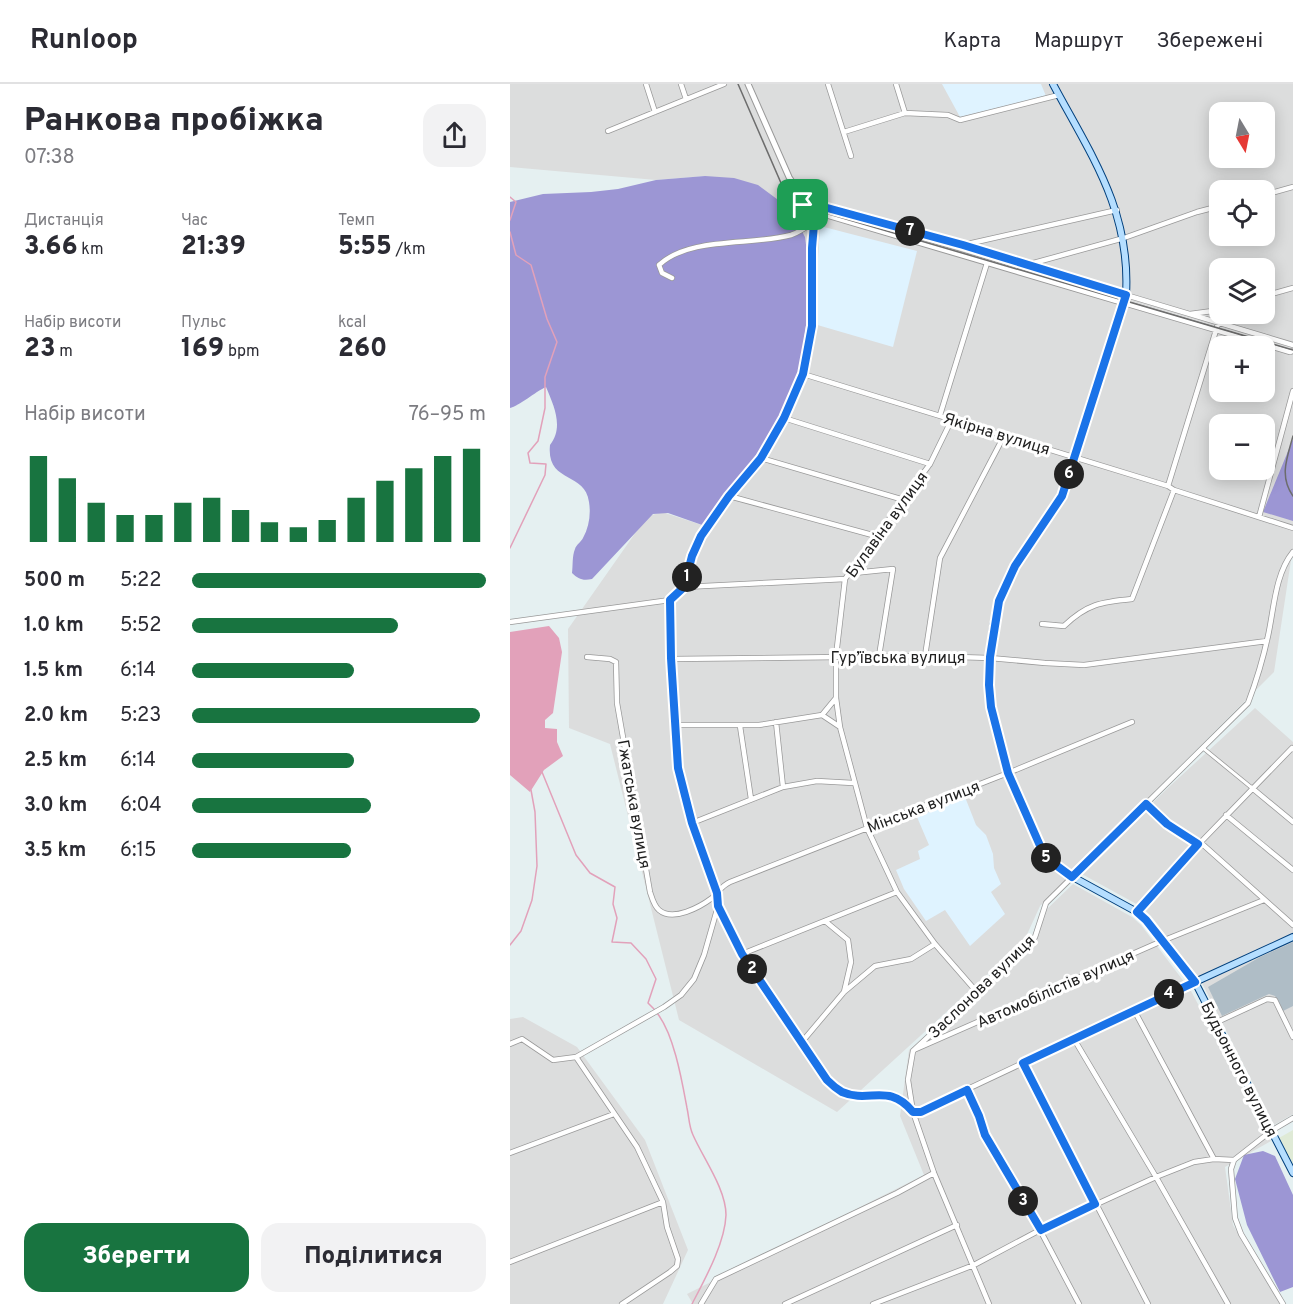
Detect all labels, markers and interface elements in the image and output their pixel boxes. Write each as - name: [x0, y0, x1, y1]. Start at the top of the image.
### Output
- text: Runloop: [30, 23, 138, 59]
- text: Карта: [944, 28, 1001, 55]
- text: Маршрут: [1034, 28, 1123, 55]
- text: Збережені: [1156, 28, 1263, 55]
- text: Ранкова пробіжка: [24, 101, 324, 143]
- north arrow: [1209, 102, 1275, 168]
- map controls: [1209, 102, 1275, 480]
- button: share: [423, 104, 486, 167]
- text: 07:38: [24, 145, 75, 171]
- pin: [777, 179, 828, 230]
- button: locate: [1209, 180, 1275, 246]
- icon: arrive: [786, 188, 819, 221]
- text: Дистанція: [24, 211, 104, 231]
- text: Час: [181, 211, 208, 231]
- text: Темп: [338, 211, 375, 231]
- pin: 7: [895, 216, 925, 246]
- text: 7: [906, 221, 914, 241]
- text: 3.66: [24, 231, 78, 264]
- text: 21:39: [181, 231, 246, 264]
- text: 5:55: [338, 231, 392, 264]
- text: km: [78, 240, 103, 260]
- text: /km: [392, 240, 425, 260]
- button: layers: [1209, 258, 1275, 324]
- text: Набір висоти: [24, 313, 121, 333]
- text: Пульс: [181, 313, 227, 333]
- text: kcal: [338, 313, 366, 333]
- text: 23: [24, 333, 55, 366]
- text: 169: [181, 333, 224, 366]
- text: 260: [338, 333, 387, 366]
- button: +: [1209, 336, 1275, 402]
- text: m: [55, 342, 73, 362]
- text: bpm: [224, 342, 259, 362]
- text: Набір висоти: [24, 402, 146, 428]
- text: 76–95 m: [408, 402, 486, 428]
- street label: Якірна вулиця: [941, 409, 1052, 461]
- button: −: [1209, 414, 1275, 480]
- pin: 6: [1054, 459, 1084, 489]
- text: 6: [1064, 464, 1074, 484]
- street label: Булавіна вулиця: [842, 468, 933, 582]
- pin: 1: [672, 562, 702, 592]
- text: 1: [684, 567, 690, 587]
- text: 500 m: [24, 568, 85, 594]
- text: 5:22: [120, 568, 161, 594]
- text: 1.0 km: [24, 613, 84, 639]
- text: 5:52: [120, 613, 161, 639]
- street label: Гур’ївська вулиця: [830, 649, 966, 669]
- text: 1.5 km: [24, 658, 83, 684]
- text: 6:14: [120, 658, 156, 684]
- text: 2.0 km: [24, 703, 88, 729]
- text: 5:23: [120, 703, 161, 729]
- street label: Гжатська вулиця: [612, 738, 654, 870]
- text: 2.5 km: [24, 748, 87, 774]
- text: 6:14: [120, 748, 156, 774]
- street label: Мінська вулиця: [864, 777, 983, 839]
- text: 3.0 km: [24, 793, 87, 819]
- text: 6:04: [120, 793, 162, 819]
- text: 3.5 km: [24, 838, 86, 864]
- text: 6:15: [120, 838, 156, 864]
- pin: 5: [1031, 843, 1061, 873]
- text: 5: [1041, 848, 1051, 868]
- street label: Заслонова вулиця: [925, 931, 1040, 1043]
- street label: Автомобілістів вулиця: [974, 946, 1138, 1034]
- pin: 2: [737, 954, 767, 984]
- text: 2: [747, 959, 757, 979]
- pin: 4: [1154, 979, 1184, 1009]
- text: 4: [1164, 984, 1174, 1004]
- street label: Будьонного вулиця: [1195, 999, 1281, 1141]
- pin: 3: [1008, 1186, 1038, 1216]
- text: 3: [1018, 1191, 1028, 1211]
- button: Зберегти: [24, 1223, 249, 1292]
- button: Поділитися: [261, 1223, 486, 1292]

